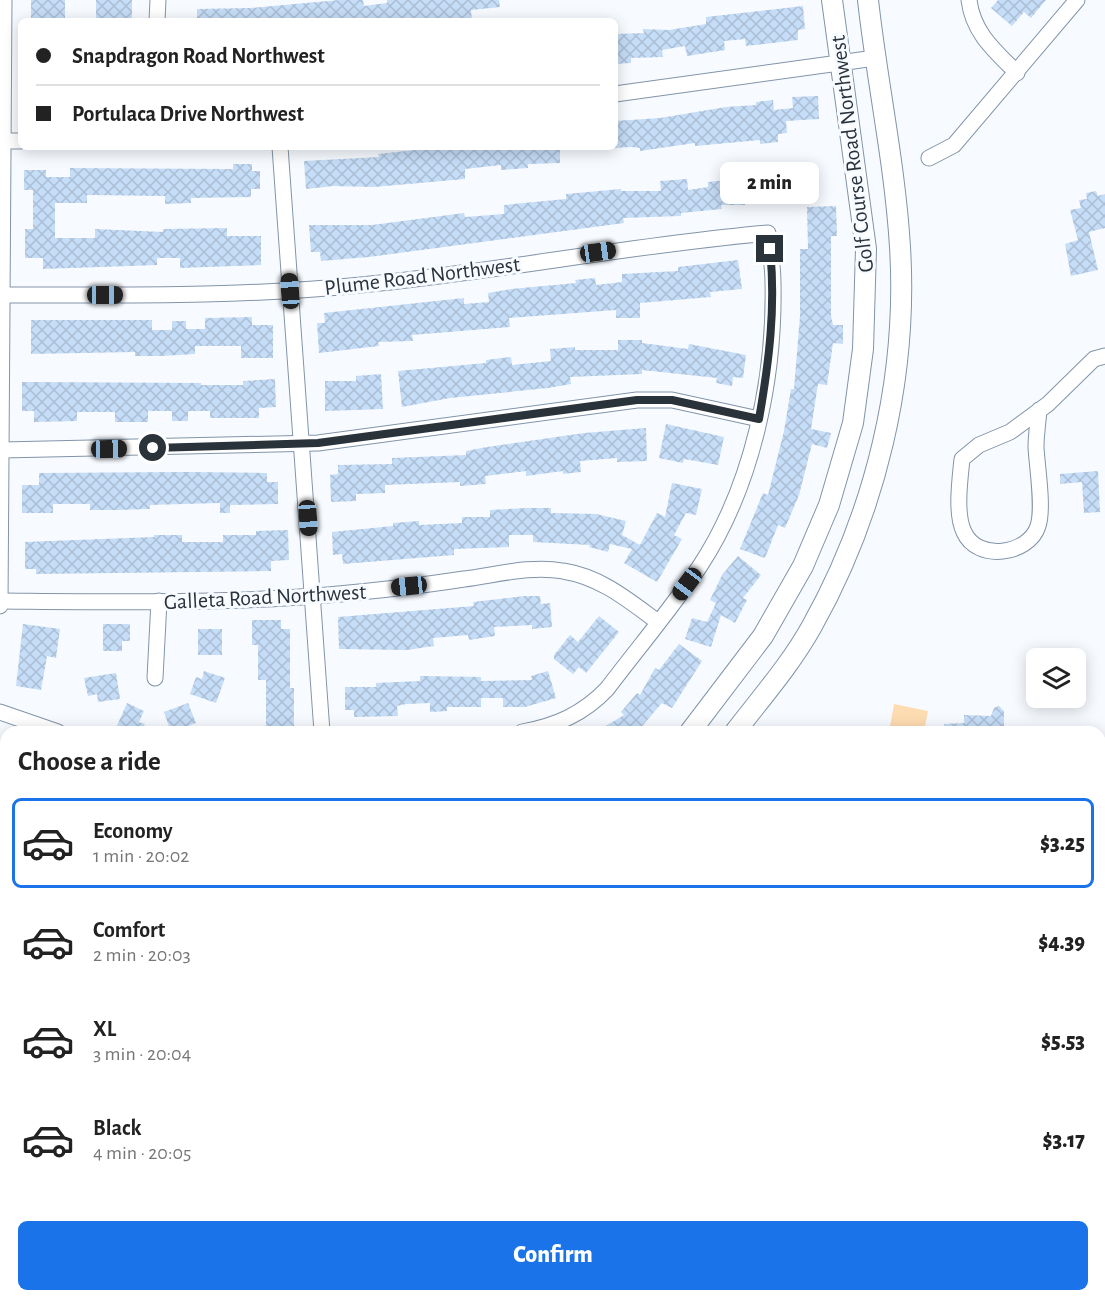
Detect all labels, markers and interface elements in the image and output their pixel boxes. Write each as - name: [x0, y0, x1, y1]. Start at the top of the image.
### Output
- street label: Golf Course Road Northwest: [827, 34, 877, 274]
- text: Snapdragon Road Northwest: [72, 45, 325, 67]
- text: Portulaca Drive Northwest: [72, 103, 304, 125]
- callout: 2 min: [720, 162, 820, 204]
- text: 2 min: [747, 173, 792, 193]
- route end: [756, 235, 783, 262]
- car: [579, 241, 617, 263]
- street label: Plume Road Northwest: [323, 253, 521, 299]
- car: [280, 272, 300, 310]
- car: [87, 286, 123, 304]
- route start: [139, 434, 166, 461]
- car: [91, 440, 127, 458]
- car: [298, 499, 318, 537]
- car: [669, 564, 705, 604]
- car: [390, 575, 428, 597]
- street label: Galleta Road Northwest: [163, 581, 367, 613]
- map controls: [1026, 648, 1086, 708]
- button: layers: [1026, 648, 1086, 708]
- text: Choose a ride: [18, 748, 161, 775]
- icon: car: [21, 816, 75, 870]
- text: Economy: [93, 820, 173, 842]
- text: $3.25: [1040, 832, 1085, 854]
- text: 1 min · 20:02: [93, 846, 189, 866]
- icon: car: [21, 915, 75, 969]
- text: Comfort: [93, 919, 165, 941]
- text: $4.39: [1038, 931, 1085, 953]
- text: 2 min · 20:03: [93, 945, 191, 965]
- icon: car: [21, 1014, 75, 1068]
- text: XL: [93, 1018, 116, 1040]
- text: $5.53: [1041, 1030, 1085, 1052]
- text: 3 min · 20:04: [93, 1044, 191, 1064]
- icon: car: [21, 1113, 75, 1167]
- text: Black: [93, 1117, 141, 1139]
- text: $3.17: [1042, 1129, 1085, 1151]
- text: 4 min · 20:05: [93, 1143, 191, 1163]
- button: Confirm: [18, 1221, 1088, 1290]

